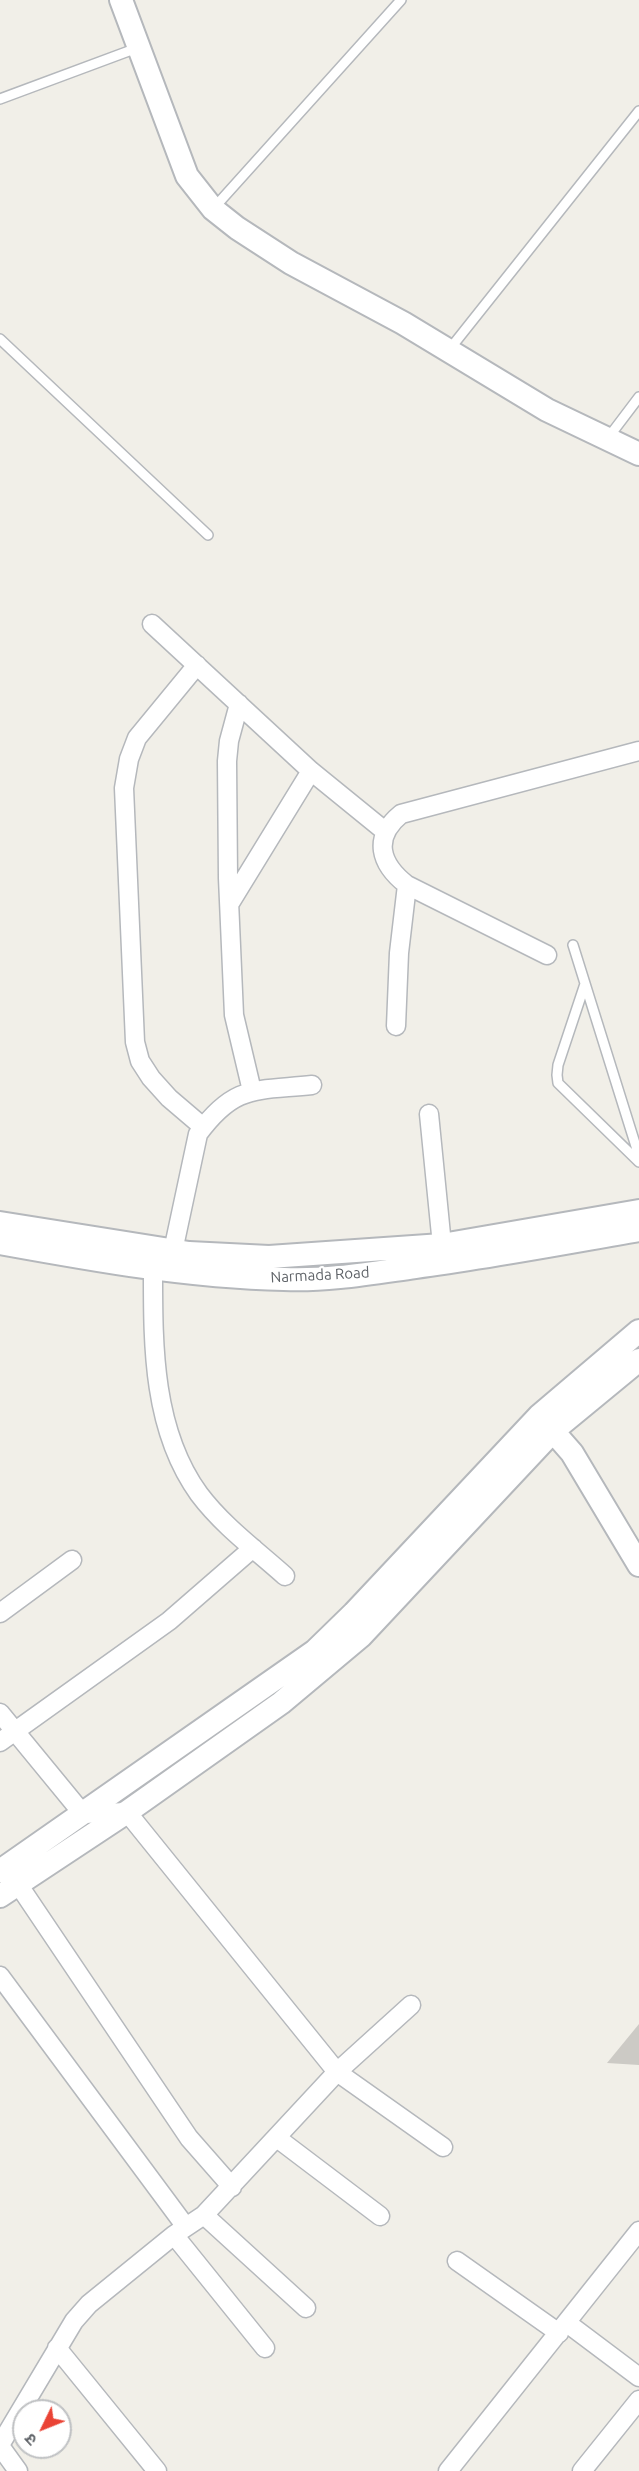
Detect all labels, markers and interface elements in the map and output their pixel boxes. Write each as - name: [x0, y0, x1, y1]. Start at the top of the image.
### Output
- street label: Narmada Road: [270, 1263, 370, 1287]
- north arrow: [12, 2399, 72, 2459]
- text: उ: [21, 2430, 40, 2449]

